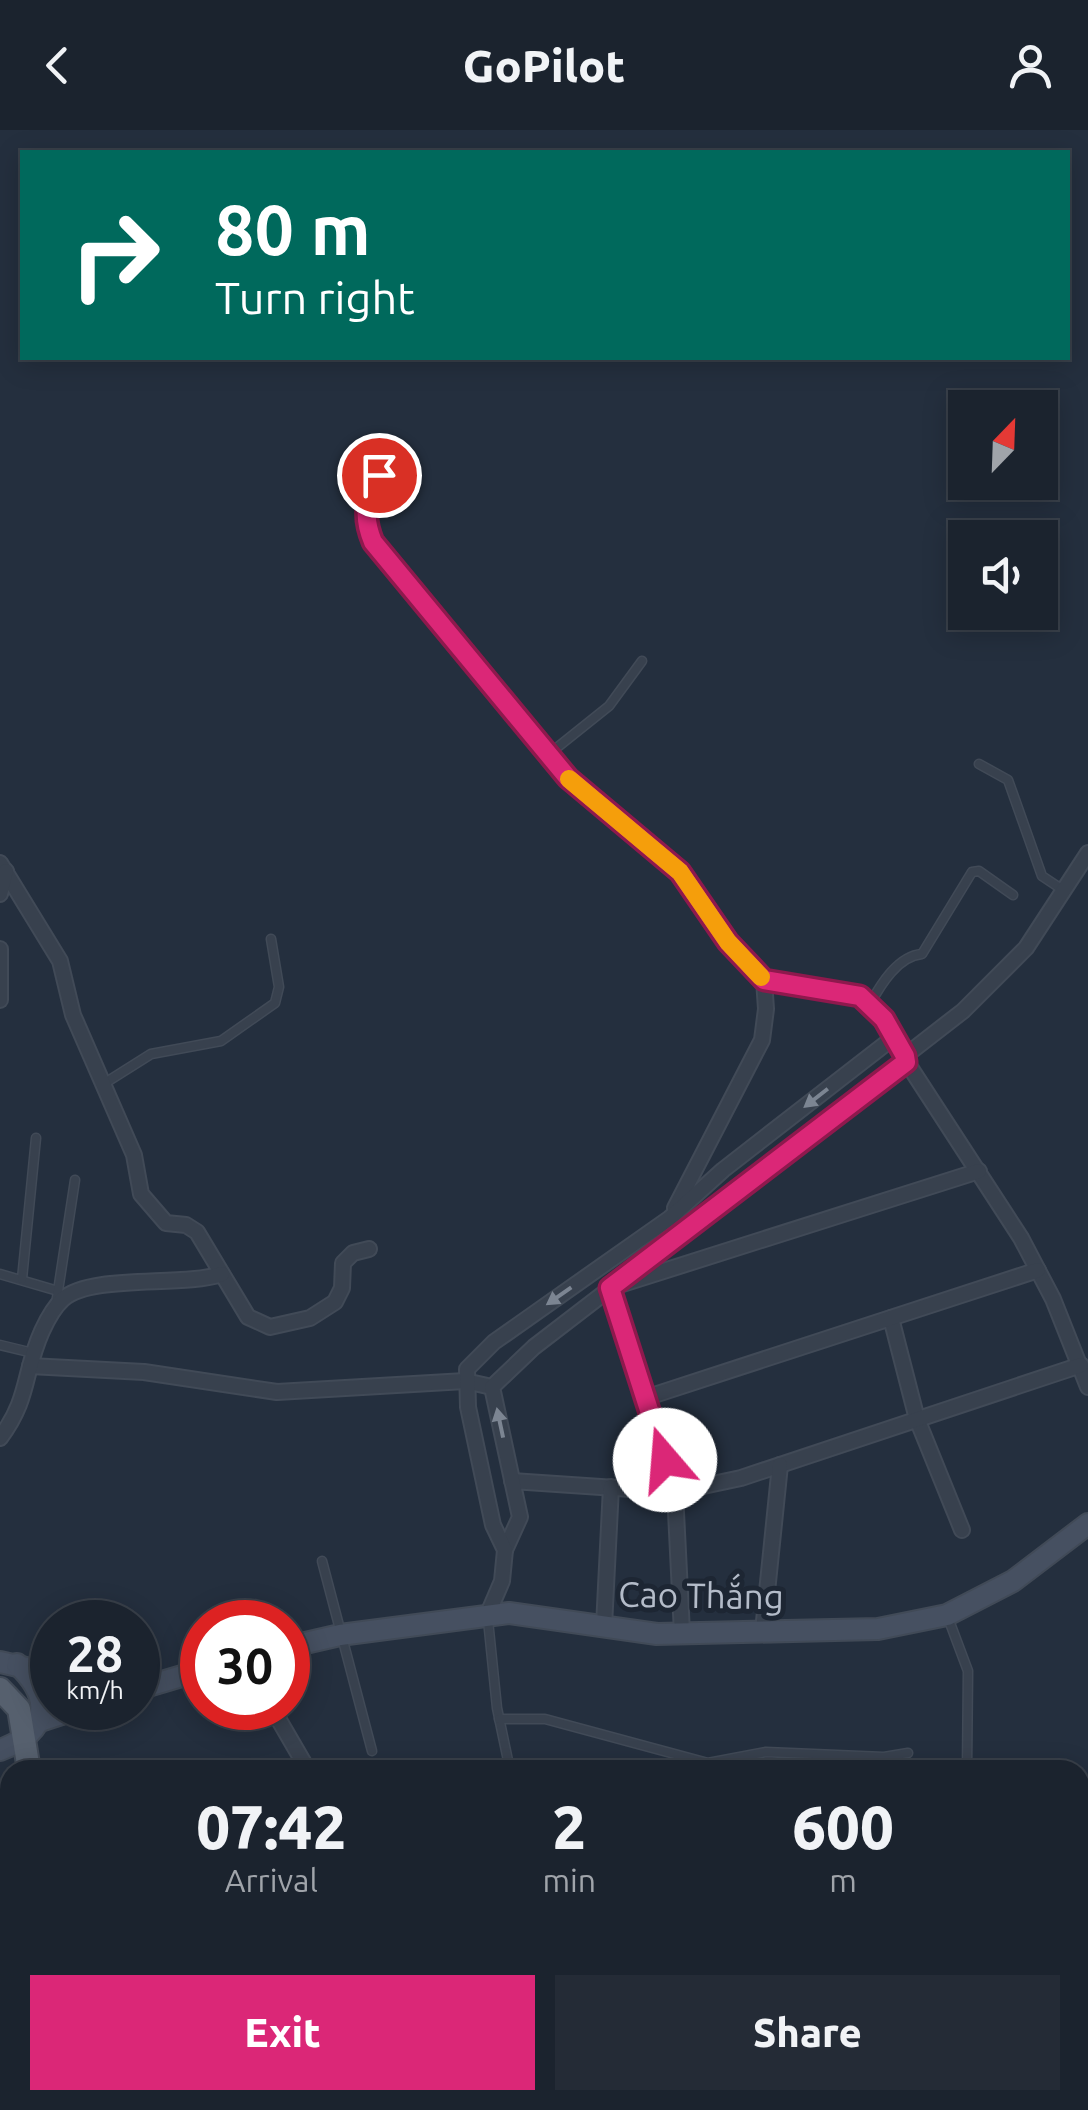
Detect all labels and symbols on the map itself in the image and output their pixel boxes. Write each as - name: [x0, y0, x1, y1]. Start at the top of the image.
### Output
- north arrow: [948, 390, 1058, 500]
- pin: [337, 433, 422, 518]
- one-way arrow: [803, 1087, 829, 1107]
- one-way arrow: [546, 1286, 573, 1305]
- one-way arrow: [492, 1407, 508, 1438]
- position arrow: [613, 1408, 717, 1512]
- street label: Cao Thắng: [618, 1571, 784, 1616]
- speed limit sign: 30: [180, 1600, 310, 1730]

